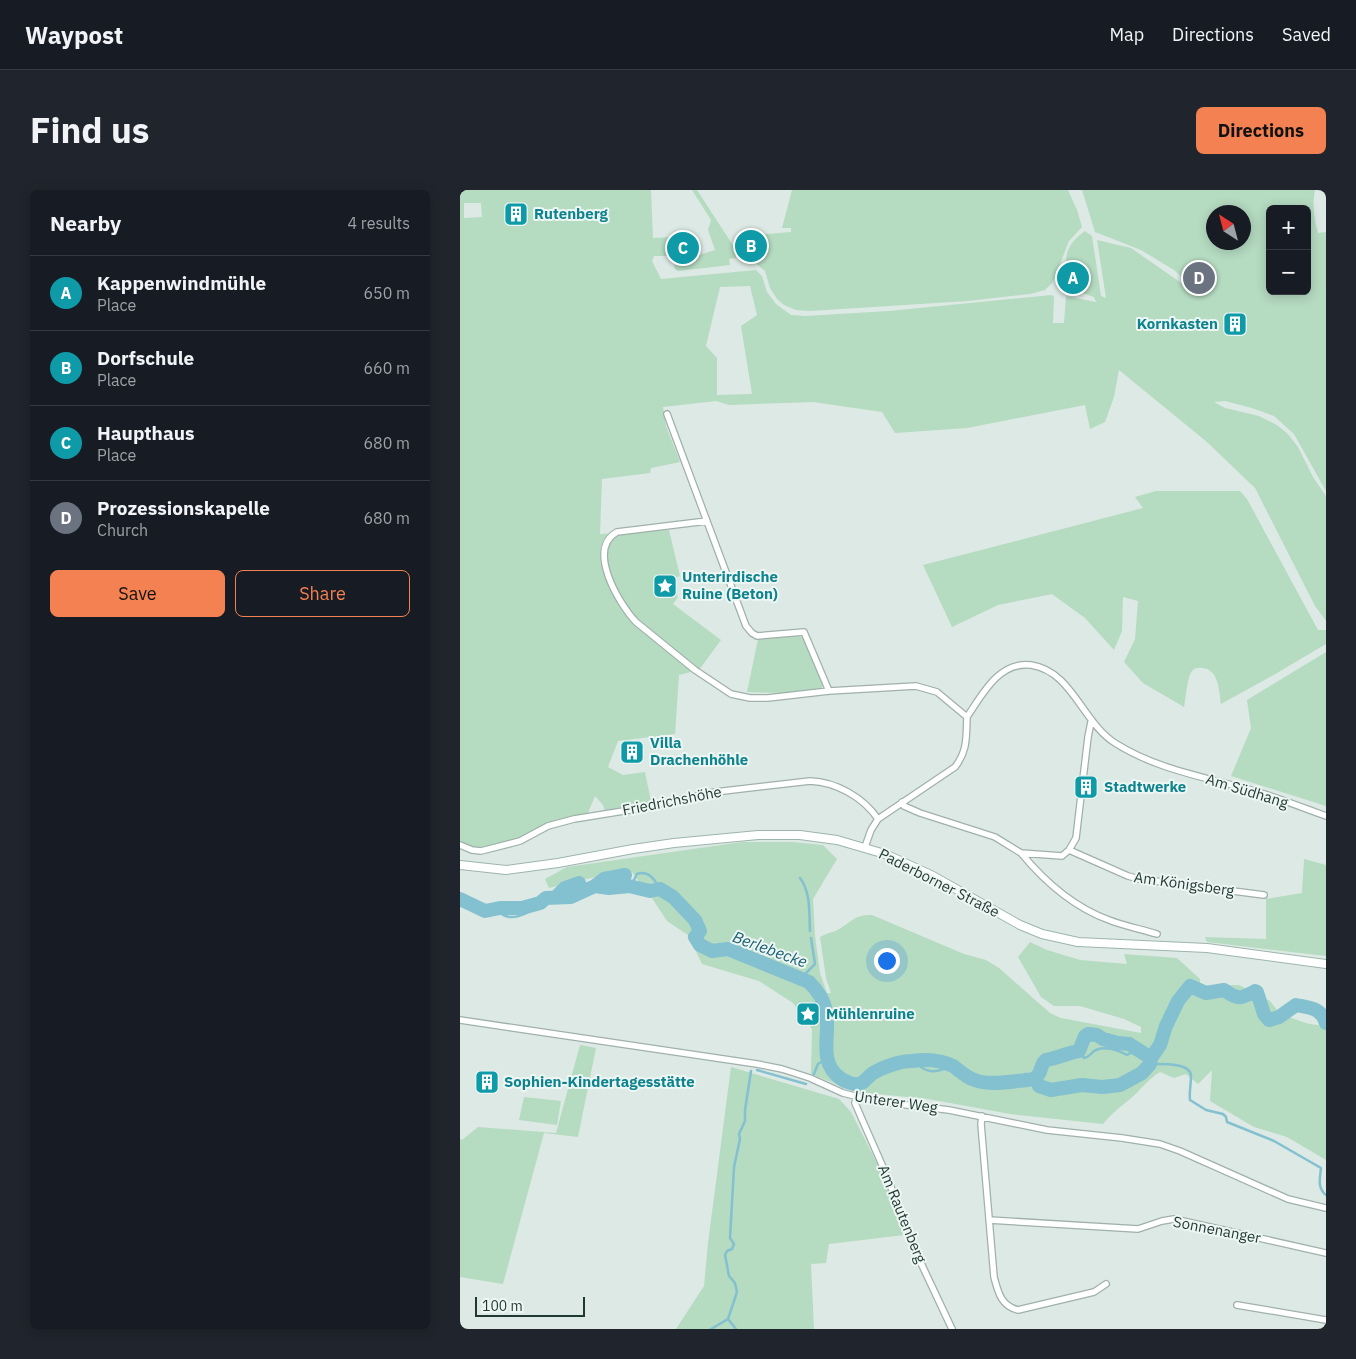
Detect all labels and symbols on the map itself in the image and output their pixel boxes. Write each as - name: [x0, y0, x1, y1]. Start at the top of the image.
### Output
- building icon: Rutenberg: [503, 201, 529, 227]
- place label: Rutenberg: [534, 204, 609, 223]
- north arrow: [1206, 205, 1251, 250]
- pin: B: [735, 227, 767, 265]
- pin: C: [667, 229, 699, 267]
- pin: A: [1057, 259, 1089, 297]
- pin: D: [1183, 259, 1215, 297]
- building icon: Kornkasten: [1222, 311, 1248, 337]
- place label: Kornkasten: [1137, 314, 1218, 333]
- place label: Unterirdische Ruine (Beton): [682, 567, 778, 603]
- place icon: Unterirdische Ruine (Beton): [652, 573, 678, 599]
- place label: Villa Drachenhöhle: [650, 733, 748, 769]
- building icon: Villa Drachenhöhle: [619, 739, 645, 765]
- street label: Am Südhang: [1204, 769, 1291, 812]
- building icon: Stadtwerke: [1073, 774, 1099, 800]
- place label: Stadtwerke: [1104, 777, 1186, 796]
- street label: Friedrichshöhe: [621, 782, 723, 819]
- street label: Paderborner Straße: [876, 844, 1003, 921]
- street label: Am Königsberg: [1133, 867, 1236, 900]
- water label: Berlebecke: [730, 926, 810, 972]
- your location: [874, 948, 900, 974]
- place icon: Mühlenruine: [795, 1001, 821, 1027]
- place label: Mühlenruine: [826, 1004, 915, 1023]
- building icon: Sophien-Kindertagesstätte: [474, 1069, 500, 1095]
- place label: Sophien-Kindertagesstätte: [504, 1072, 695, 1091]
- street label: Unterer Weg: [853, 1086, 939, 1117]
- street label: Am Rautenberg: [874, 1162, 931, 1266]
- street label: Sonnenanger: [1172, 1212, 1263, 1247]
- scale bar: [475, 1294, 585, 1317]

